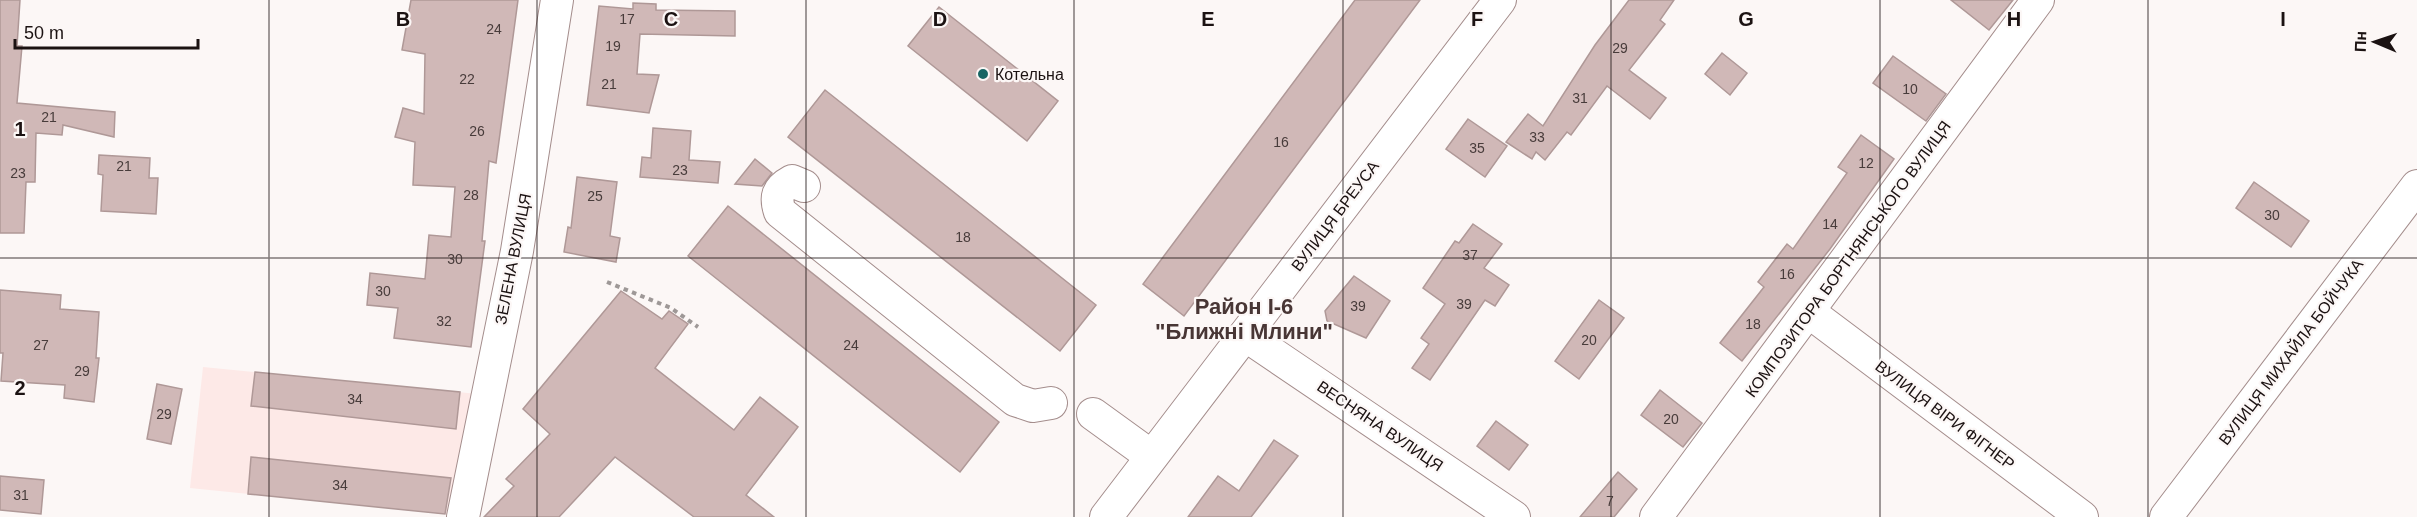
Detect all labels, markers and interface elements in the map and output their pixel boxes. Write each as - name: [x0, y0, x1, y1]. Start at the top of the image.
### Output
- text: B: [396, 8, 410, 30]
- text: C: [664, 8, 678, 30]
- text: D: [933, 8, 947, 30]
- text: E: [1201, 8, 1215, 30]
- text: F: [1471, 8, 1483, 30]
- text: G: [1738, 8, 1754, 30]
- text: H: [2007, 8, 2021, 30]
- text: I: [2280, 8, 2286, 30]
- house number: 17: [619, 11, 635, 27]
- scale bar: [15, 12, 198, 50]
- north arrow: [2345, 12, 2405, 72]
- house number: 24: [486, 21, 502, 37]
- text: 50 m: [24, 23, 64, 43]
- text: Пн: [2352, 31, 2369, 52]
- house number: 19: [605, 38, 621, 54]
- house number: 29: [1612, 40, 1628, 56]
- place label: Котельна: [995, 66, 1064, 83]
- marker: Котельна: [976, 67, 990, 81]
- house number: 22: [459, 71, 475, 87]
- house number: 21: [601, 76, 617, 92]
- house number: 10: [1902, 81, 1918, 97]
- house number: 31: [1572, 90, 1588, 106]
- house number: 21: [41, 109, 57, 125]
- text: 1: [14, 118, 26, 140]
- street label: КОМПОЗИТОРА БОРТНЯНСЬКОГО ВУЛИЦЯ: [1742, 118, 1954, 400]
- house number: 26: [469, 123, 485, 139]
- house number: 33: [1529, 129, 1545, 145]
- house number: 16: [1273, 134, 1289, 150]
- house number: 35: [1469, 140, 1485, 156]
- house number: 12: [1858, 155, 1874, 171]
- street label: ВУЛИЦЯ БРЕУСА: [1288, 157, 1382, 274]
- house number: 21: [116, 158, 132, 174]
- house number: 23: [672, 162, 688, 178]
- house number: 23: [10, 165, 26, 181]
- house number: 28: [463, 187, 479, 203]
- house number: 25: [587, 188, 603, 204]
- street label: ЗЕЛЕНА ВУЛИЦЯ: [492, 192, 534, 326]
- house number: 30: [2264, 207, 2280, 223]
- house number: 14: [1822, 216, 1838, 232]
- house number: 18: [955, 229, 971, 245]
- house number: 37: [1462, 247, 1478, 263]
- house number: 30: [447, 251, 463, 267]
- street label: ВУЛИЦЯ МИХАЙЛА БОЙЧУКА: [2215, 255, 2367, 448]
- house number: 16: [1779, 266, 1795, 282]
- house number: 30: [375, 283, 391, 299]
- district label: Район І-6 "Ближні Млини": [1155, 294, 1333, 344]
- house number: 39: [1456, 296, 1472, 312]
- house number: 39: [1350, 298, 1366, 314]
- house number: 32: [436, 313, 452, 329]
- house number: 18: [1745, 316, 1761, 332]
- house number: 20: [1581, 332, 1597, 348]
- house number: 27: [33, 337, 49, 353]
- house number: 24: [843, 337, 859, 353]
- street label: ВУЛИЦЯ ВІРИ ФІГНЕР: [1872, 357, 2018, 473]
- house number: 29: [74, 363, 90, 379]
- text: 2: [14, 377, 26, 399]
- street label: ВЕСНЯНА ВУЛИЦЯ: [1314, 378, 1446, 474]
- house number: 34: [347, 391, 363, 407]
- house number: 29: [156, 406, 172, 422]
- house number: 20: [1663, 411, 1679, 427]
- house number: 34: [332, 477, 348, 493]
- house number: 31: [13, 487, 29, 503]
- house number: 7: [1606, 493, 1614, 509]

